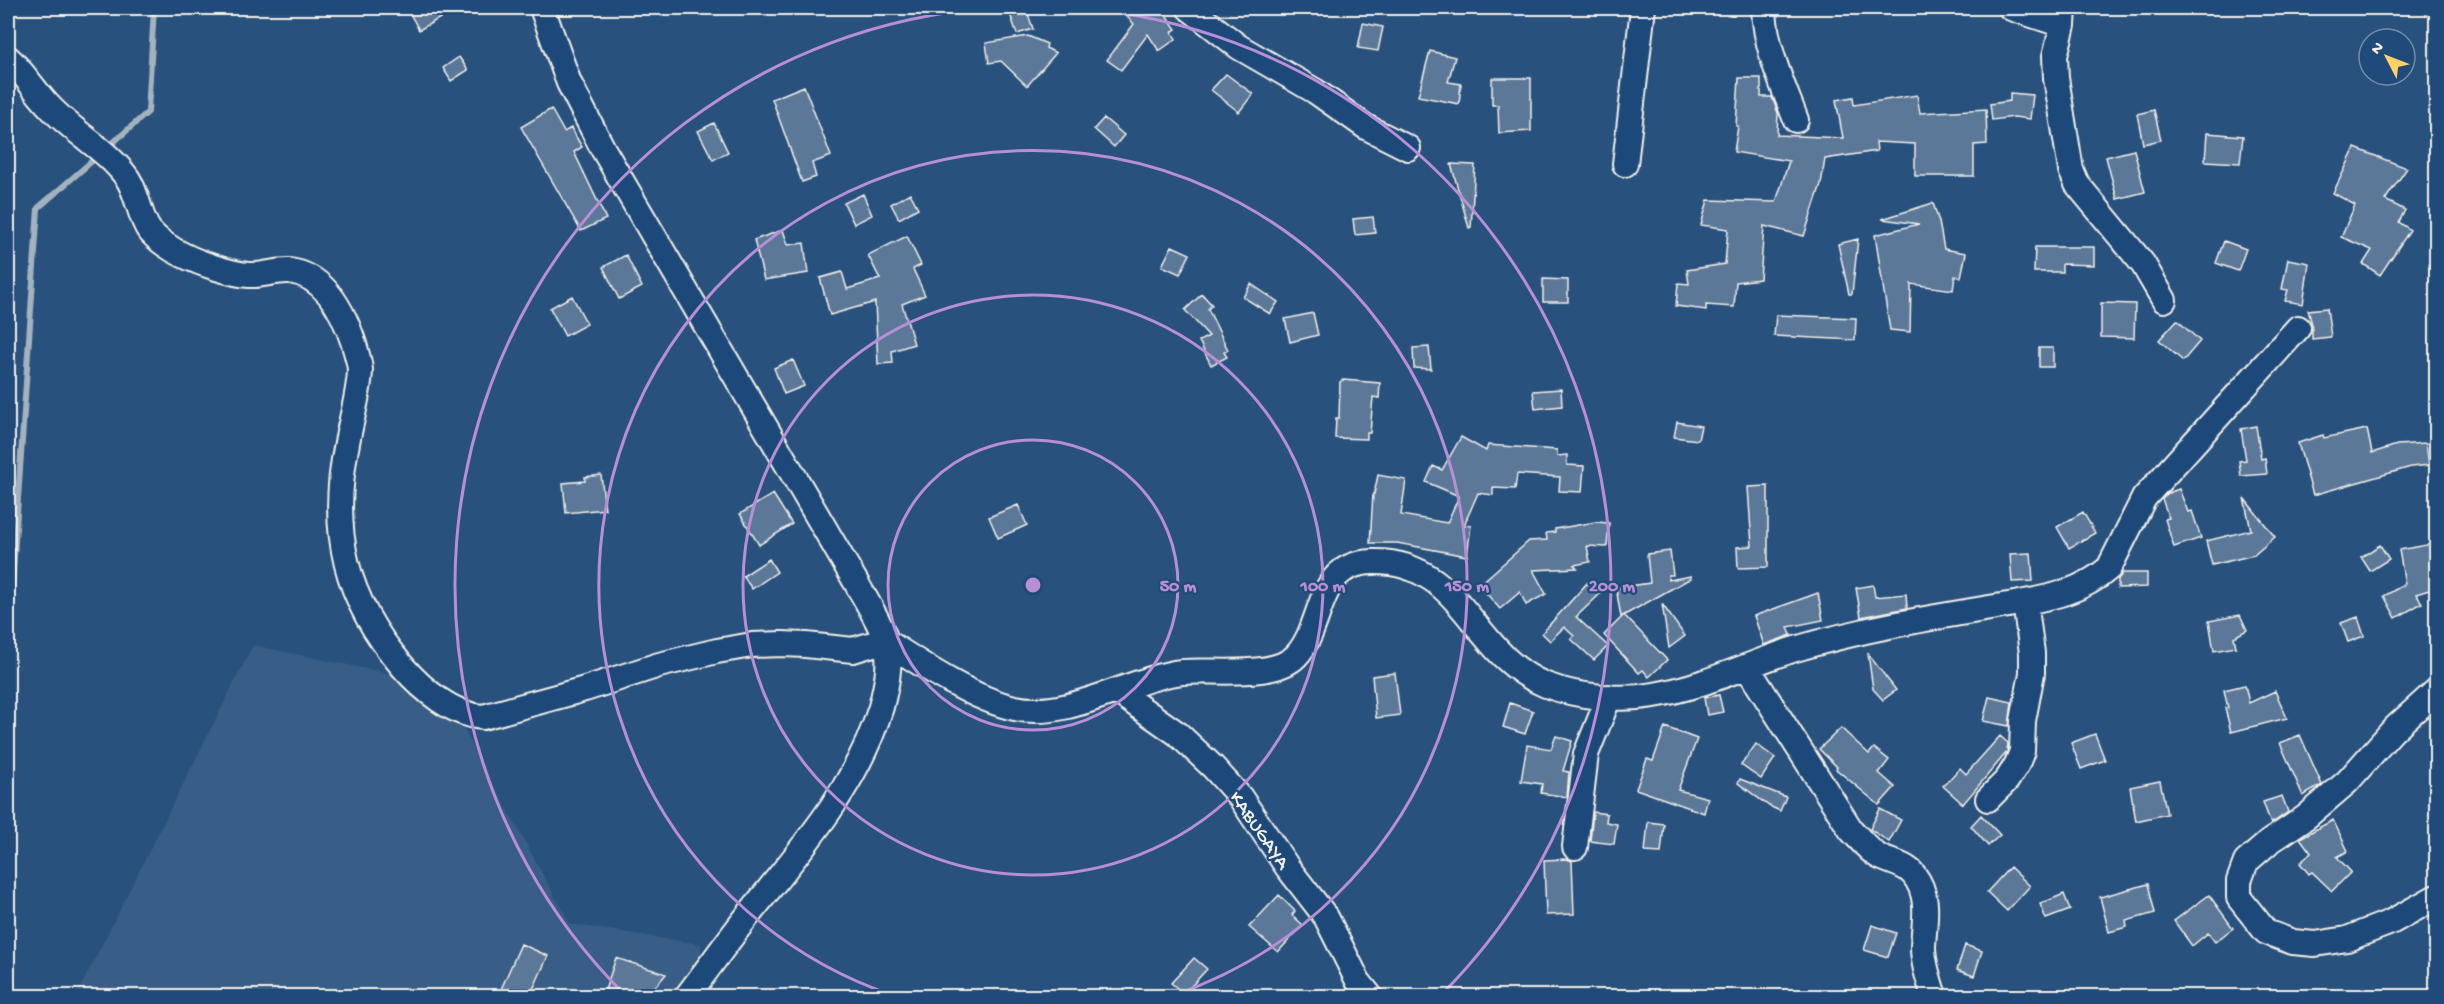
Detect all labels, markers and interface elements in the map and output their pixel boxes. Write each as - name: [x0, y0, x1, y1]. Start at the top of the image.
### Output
- north arrow: [2357, 27, 2417, 87]
- text: N: [2368, 39, 2389, 60]
- centre of rings: [1023, 575, 1043, 595]
- text: 50 m: [1160, 577, 1197, 598]
- text: 100 m: [1300, 577, 1346, 598]
- text: 150 m: [1444, 577, 1489, 598]
- text: 200 m: [1589, 577, 1635, 598]
- street label: KABUGAYA: [1223, 788, 1294, 875]

